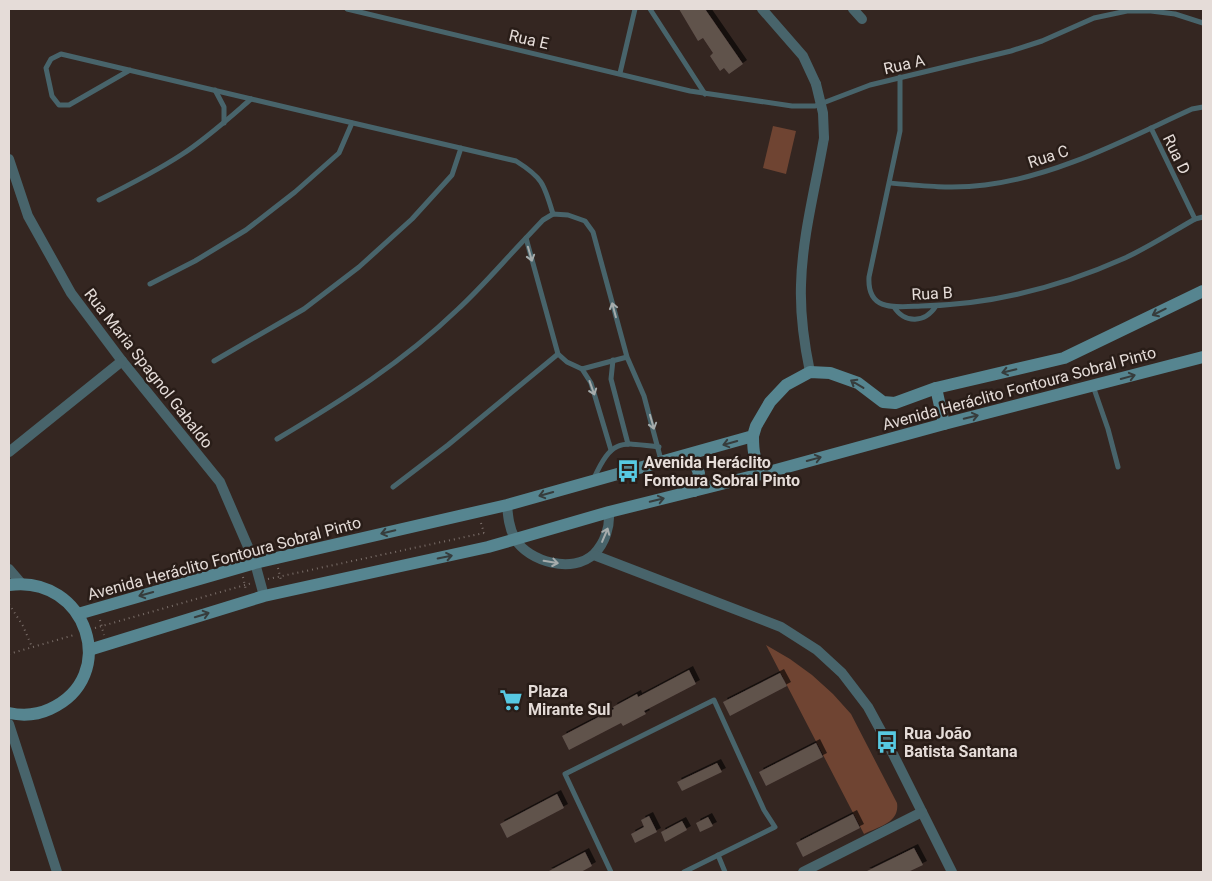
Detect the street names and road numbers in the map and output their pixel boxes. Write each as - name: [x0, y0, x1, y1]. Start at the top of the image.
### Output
- street label: Rua E: [507, 26, 551, 53]
- street label: Rua A: [882, 50, 927, 78]
- street label: Rua D: [1159, 131, 1194, 177]
- street label: Rua C: [1025, 141, 1071, 172]
- street label: Rua B: [911, 283, 953, 304]
- street label: Rua Maria Spagnol Gabaldo: [80, 285, 217, 452]
- street label: Avenida Heráclito Fontoura Sobral Pinto: [880, 343, 1158, 434]
- street label: Avenida Heráclito Fontoura Sobral Pinto: [85, 513, 363, 604]

